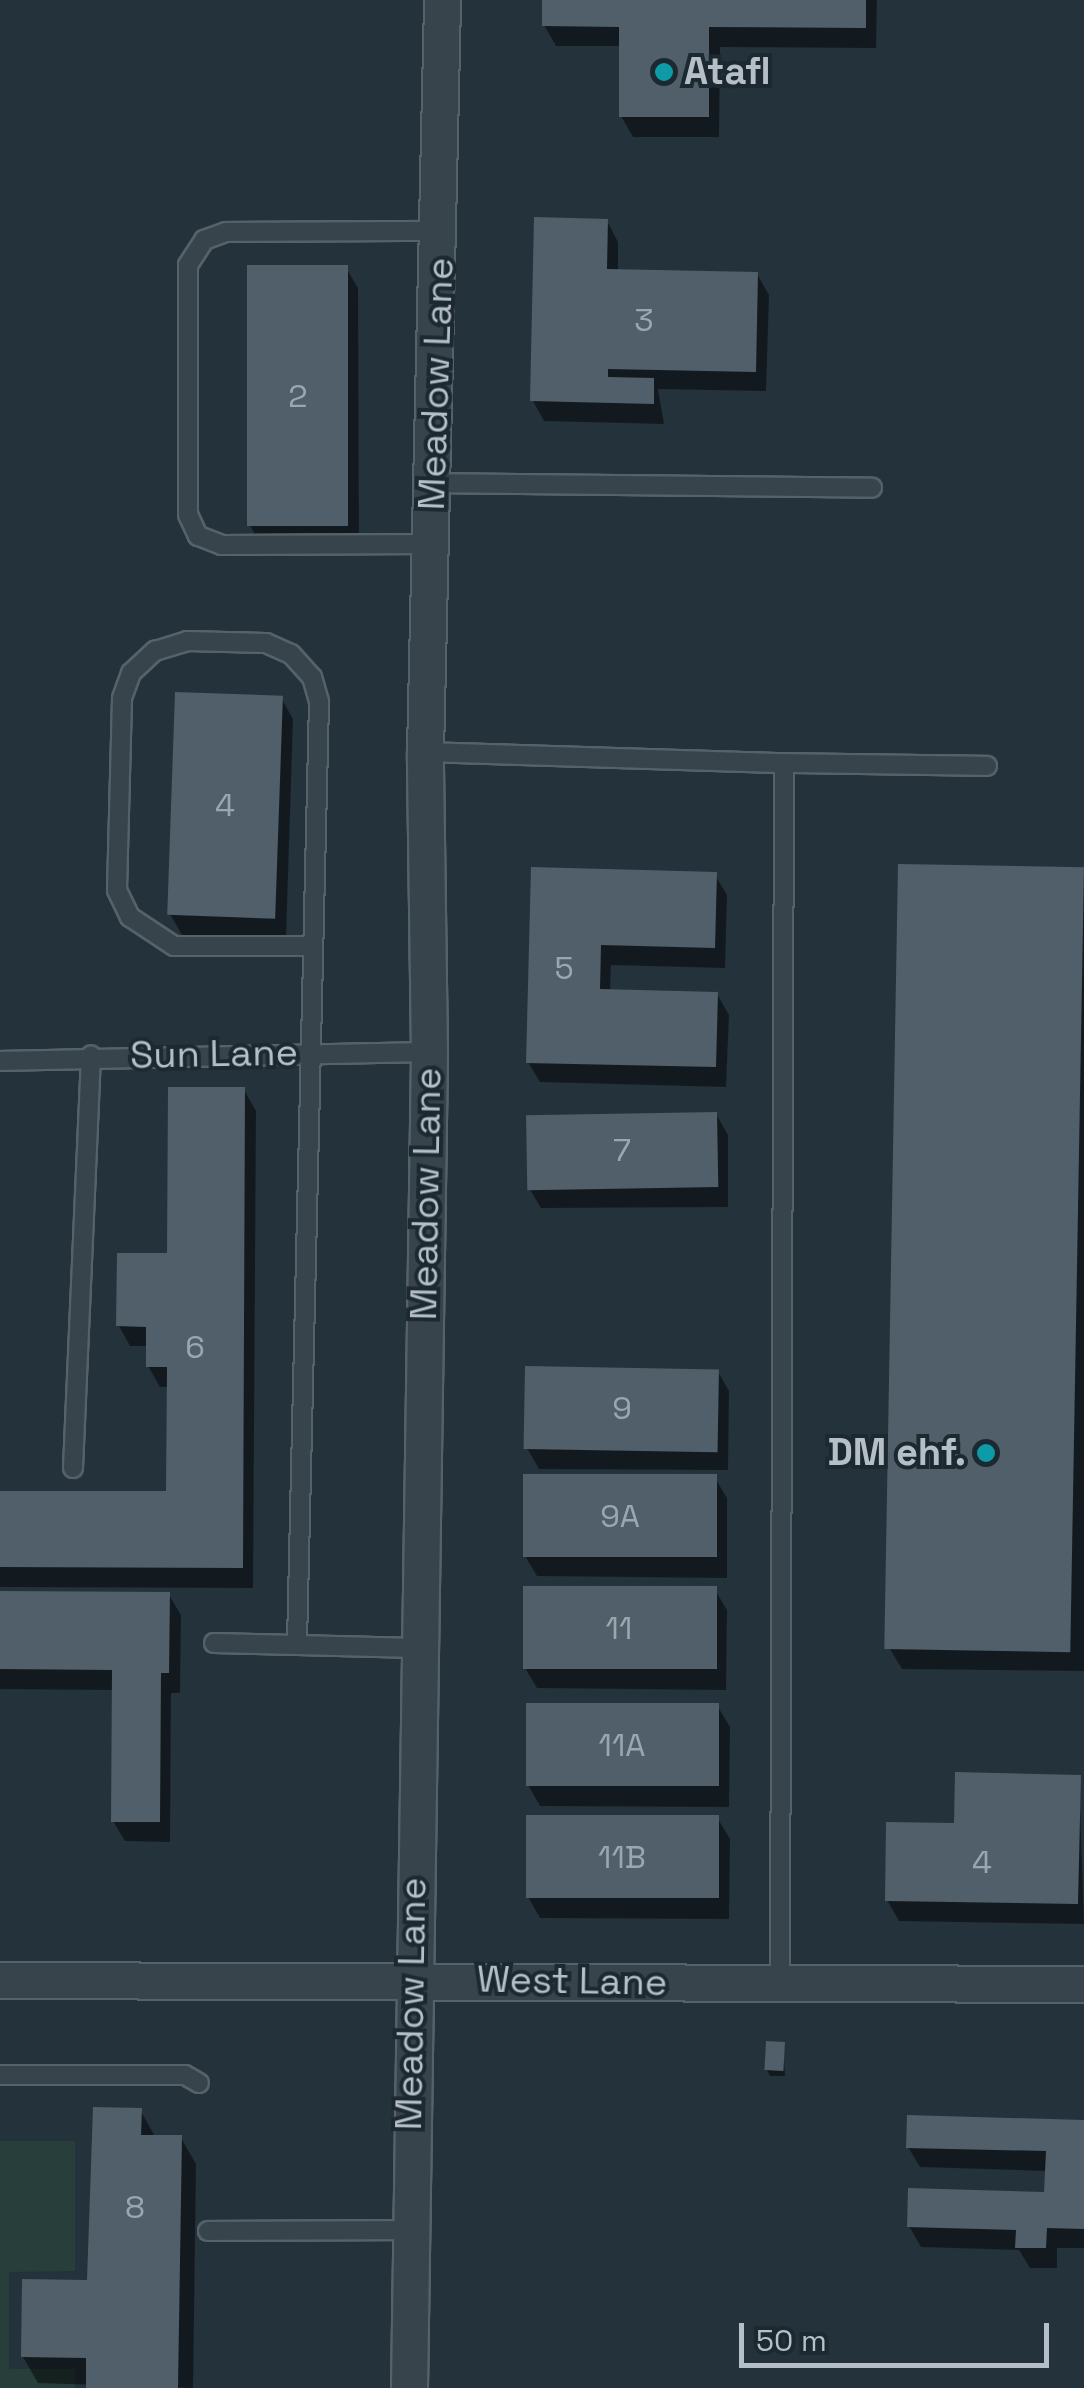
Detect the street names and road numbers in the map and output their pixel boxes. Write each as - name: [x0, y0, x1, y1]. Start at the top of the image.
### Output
- street label: Meadow Lane: [409, 257, 463, 511]
- street label: Sun Lane: [130, 1030, 298, 1078]
- street label: Meadow Lane: [401, 1067, 451, 1321]
- street label: Meadow Lane: [386, 1877, 436, 2131]
- street label: West Lane: [476, 1957, 668, 2005]

